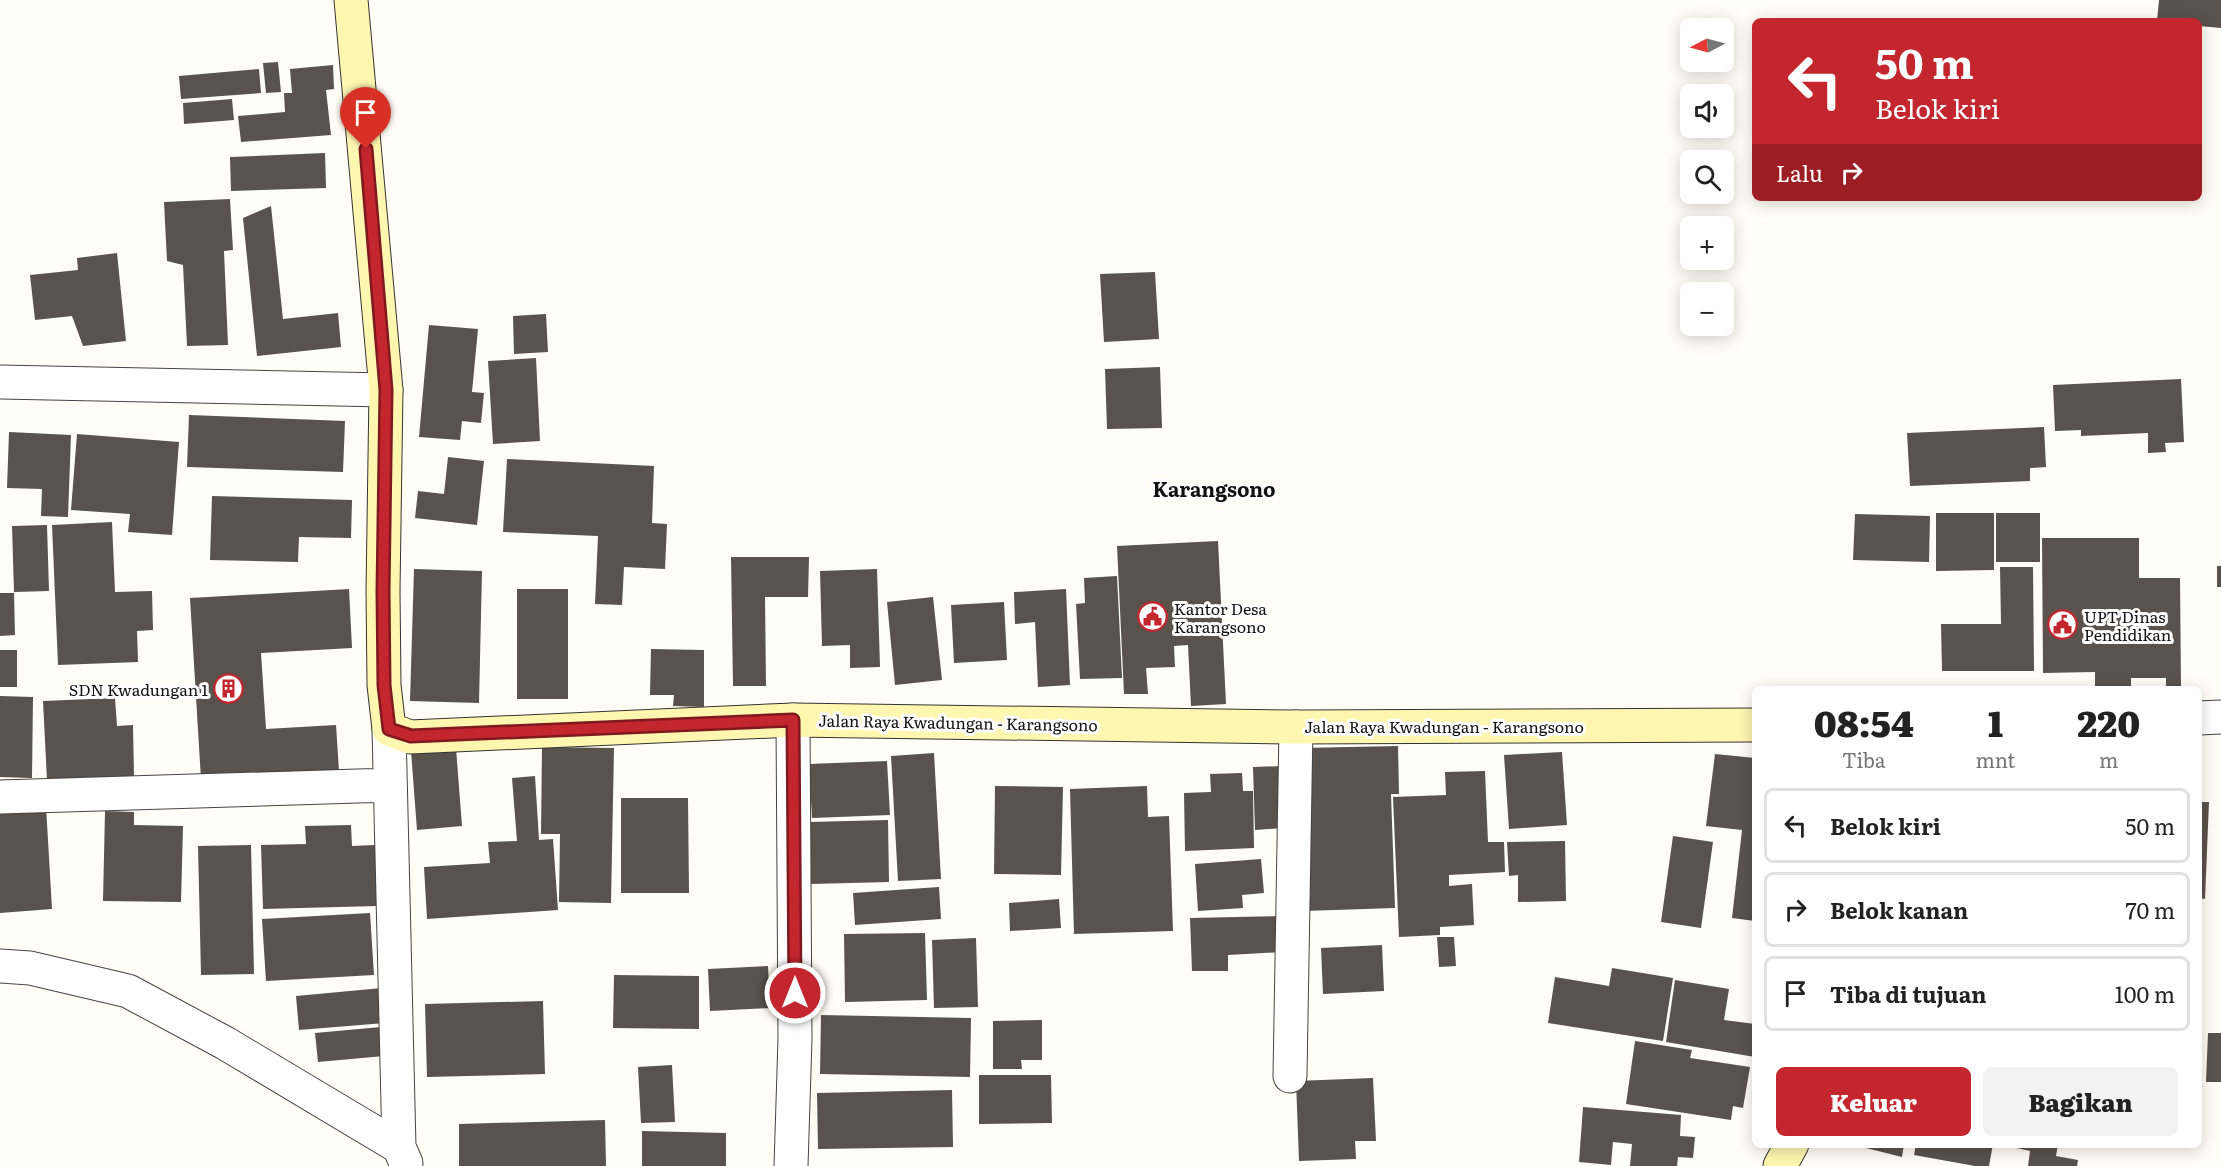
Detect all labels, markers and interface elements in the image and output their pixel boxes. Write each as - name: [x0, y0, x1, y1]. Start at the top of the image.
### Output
- north arrow: [1680, 18, 1734, 72]
- map controls: [1680, 18, 1734, 336]
- text: 50 m: [1875, 30, 1974, 92]
- icon: left: [1776, 42, 1854, 120]
- button: sound: [1680, 84, 1734, 138]
- pin: [340, 87, 391, 149]
- text: Belok kiri: [1875, 87, 2000, 127]
- icon: arrive: [349, 96, 382, 129]
- button: search: [1680, 150, 1734, 204]
- text: Lalu: [1776, 156, 1823, 189]
- icon: right: [1835, 156, 1868, 189]
- button: +: [1680, 216, 1734, 270]
- button: −: [1680, 282, 1734, 336]
- district label: Karangsono: [1152, 473, 1276, 503]
- place label: Kantor Desa Karangsono: [1174, 596, 1267, 638]
- public building icon: Kantor Desa Karangsono: [1137, 601, 1169, 633]
- place label: UPT Dinas Pendidikan: [2084, 604, 2172, 646]
- public building icon: UPT Dinas Pendidikan: [2047, 609, 2079, 641]
- building icon: SDN Kwadungan 1: [213, 673, 245, 705]
- place label: SDN Kwadungan 1: [69, 677, 208, 701]
- text: 08:54: [1814, 695, 1914, 748]
- text: 1: [1988, 695, 2003, 748]
- text: 220: [2077, 695, 2140, 748]
- street label: Jalan Raya Kwadungan - Karangsono: [818, 708, 1098, 736]
- street label: Jalan Raya Kwadungan - Karangsono: [1304, 714, 1584, 738]
- text: Tiba: [1842, 744, 1886, 774]
- text: mnt: [1976, 744, 2015, 774]
- text: m: [2099, 744, 2118, 774]
- icon: left: [1779, 809, 1812, 842]
- text: Belok kiri: [1830, 809, 1941, 842]
- text: 50 m: [2125, 809, 2175, 842]
- icon: right: [1779, 893, 1812, 926]
- text: Belok kanan: [1830, 893, 1968, 926]
- text: 70 m: [2125, 893, 2175, 926]
- position arrow: [763, 961, 827, 1025]
- icon: arrive: [1779, 977, 1812, 1010]
- text: Tiba di tujuan: [1830, 977, 1986, 1010]
- text: 100 m: [2115, 977, 2175, 1010]
- button: Keluar: [1776, 1067, 1971, 1136]
- button: Bagikan: [1983, 1067, 2178, 1136]

